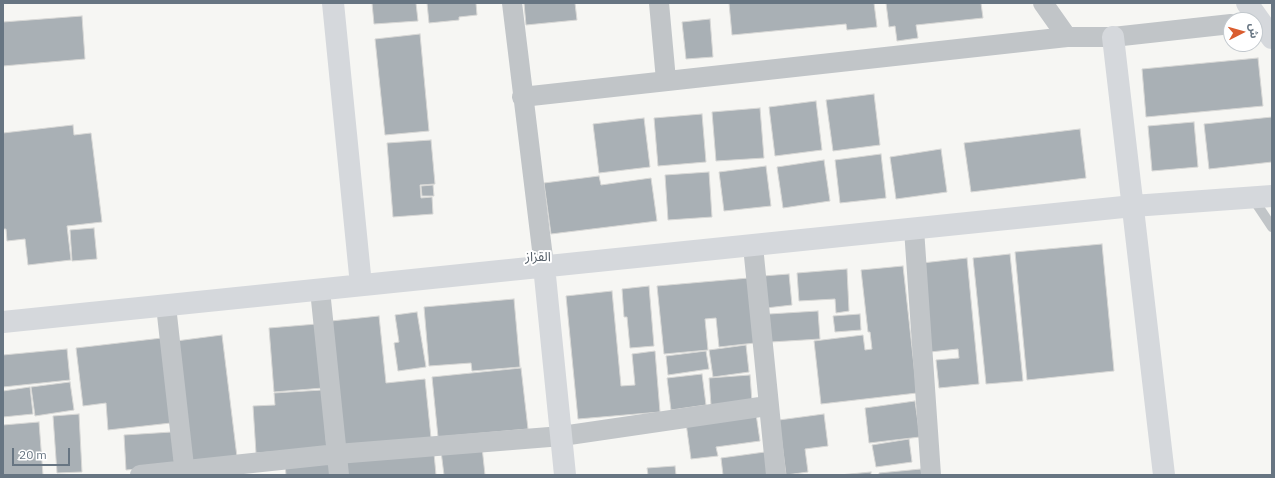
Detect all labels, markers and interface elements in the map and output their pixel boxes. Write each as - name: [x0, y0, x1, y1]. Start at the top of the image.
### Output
- north arrow: [1223, 12, 1263, 52]
- text: ش: [1246, 23, 1262, 39]
- district label: القزاز: [525, 249, 551, 265]
- scale bar: [14, 440, 72, 466]
- text: 20 m: [19, 447, 47, 462]

